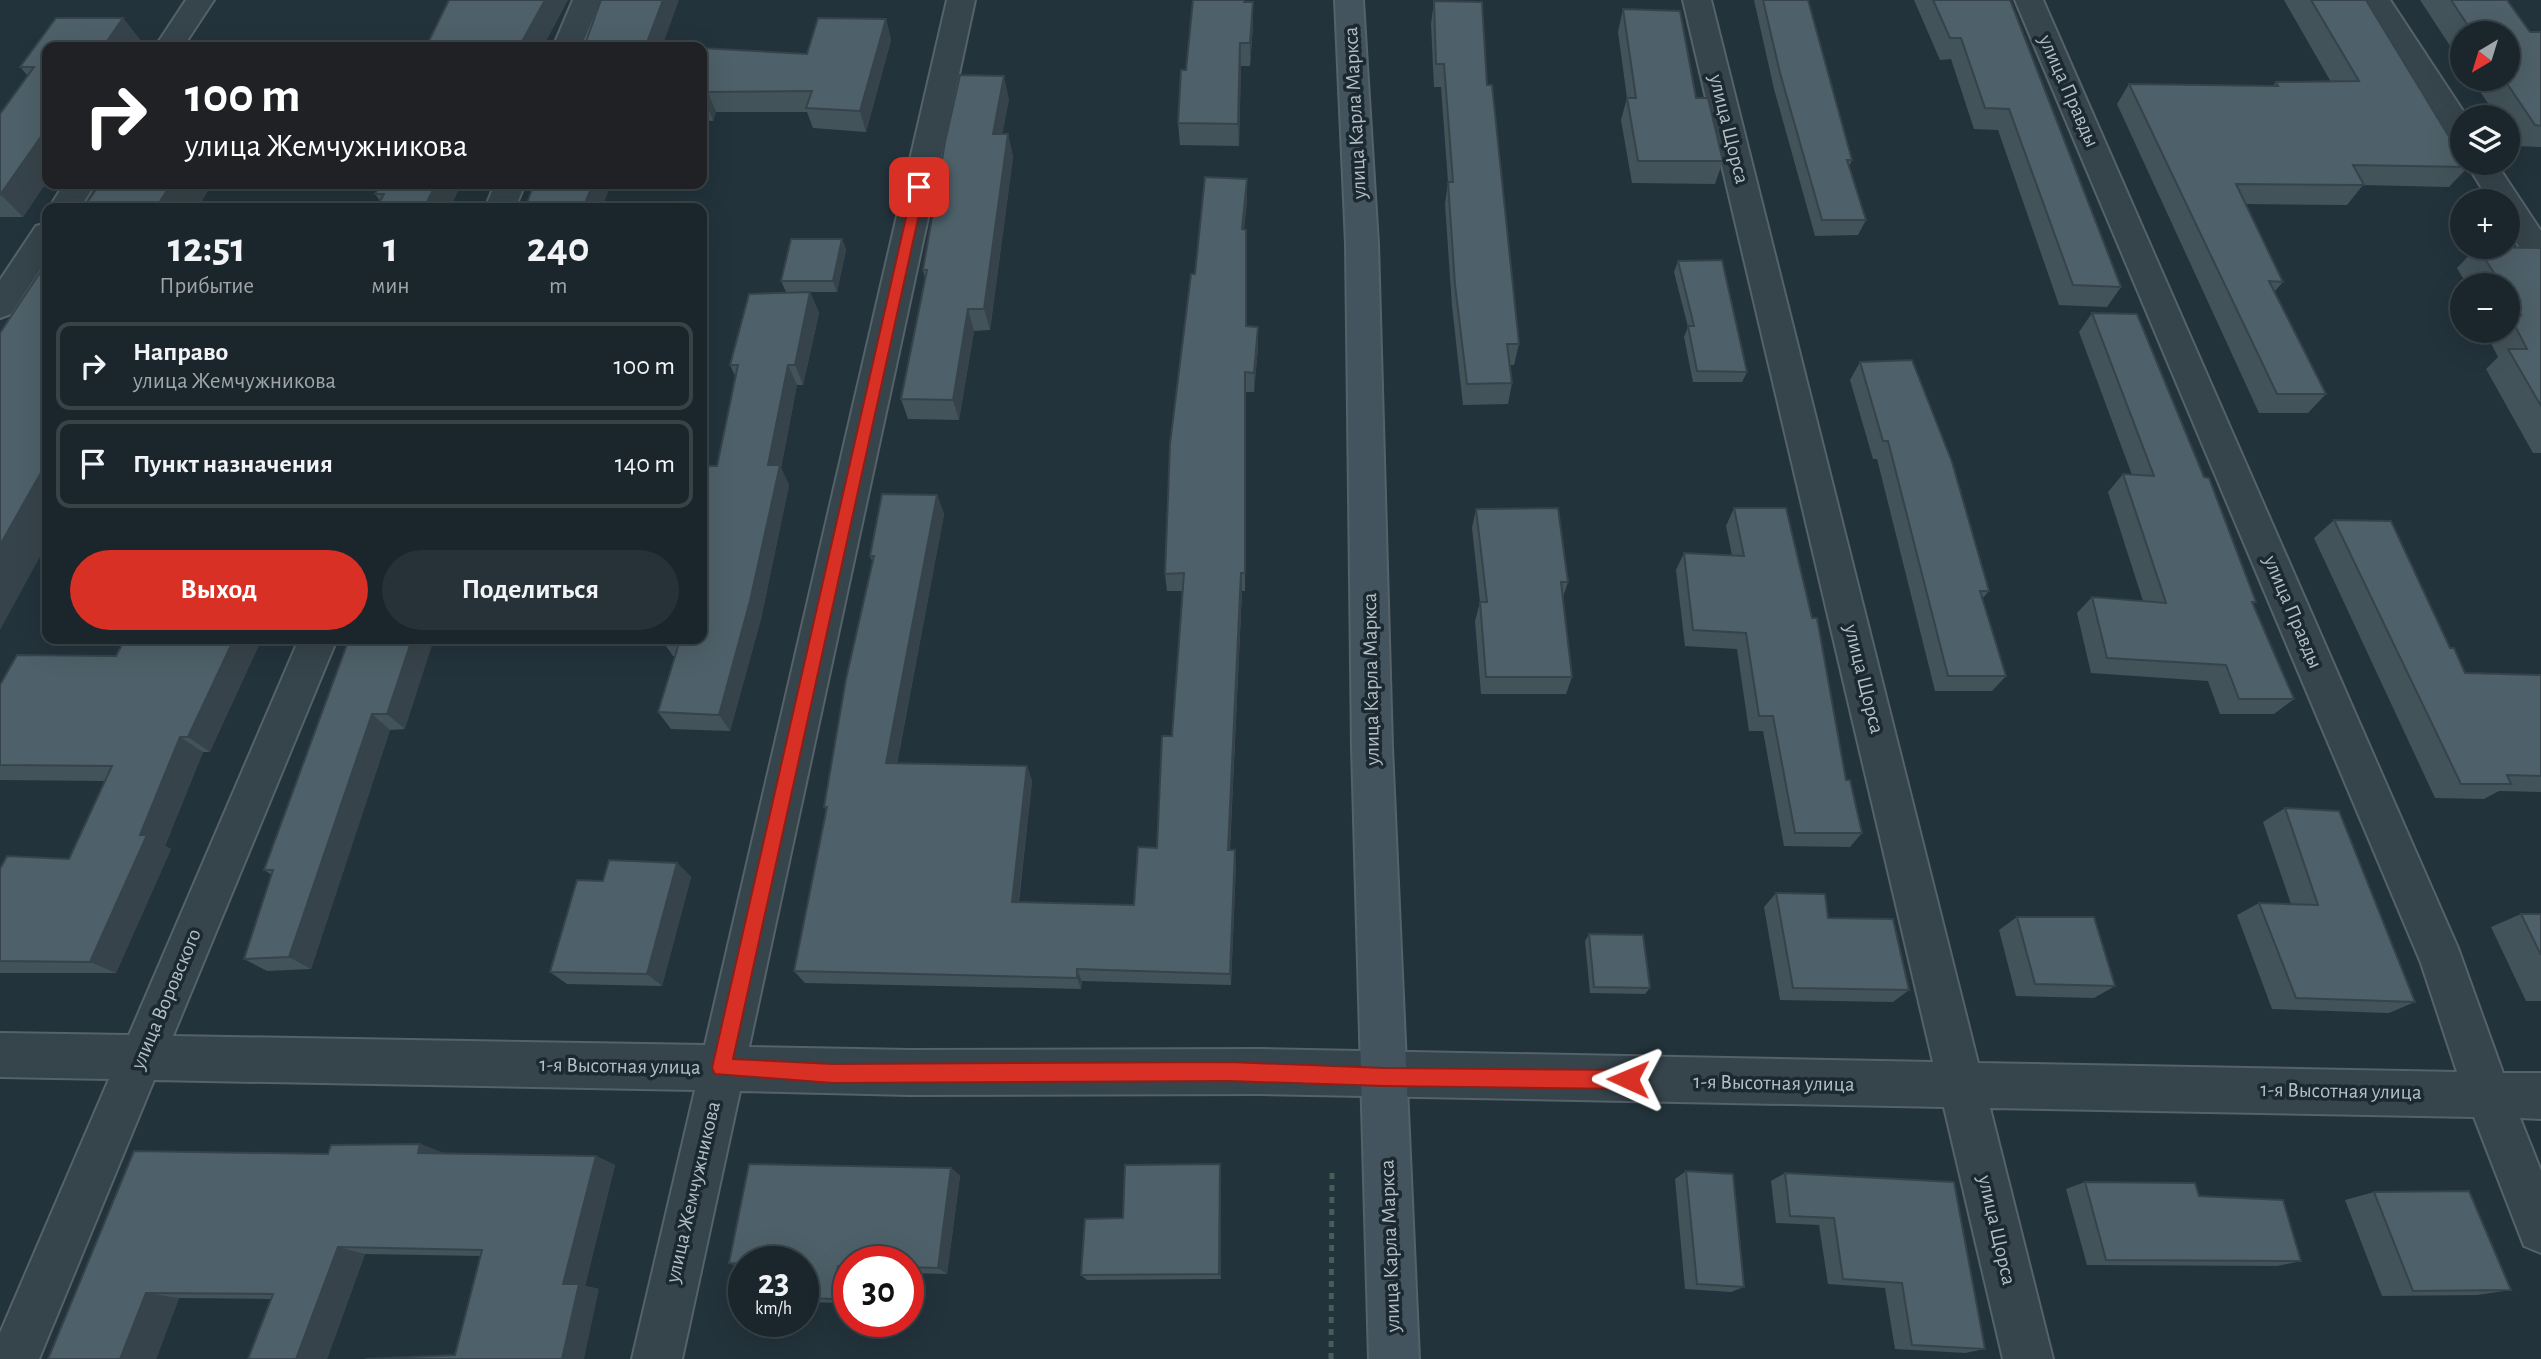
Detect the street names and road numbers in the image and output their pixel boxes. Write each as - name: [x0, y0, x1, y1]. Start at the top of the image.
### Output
- street label: улица Карла Маркса: [1340, 26, 1370, 201]
- street label: улица Правды: [2034, 31, 2103, 150]
- street label: улица Щорса: [1705, 71, 1753, 186]
- street label: улица Правды: [2259, 551, 2326, 672]
- street label: улица Карла Маркса: [1359, 592, 1383, 766]
- street label: улица Щорса: [1840, 621, 1888, 736]
- street label: улица Воровского: [127, 926, 205, 1073]
- street label: 1-я Высотная улица: [539, 1054, 701, 1078]
- street label: 1-я Высотная улица: [1693, 1071, 1855, 1095]
- street label: 1-я Высотная улица: [2260, 1079, 2422, 1103]
- street label: улица Жемчужникова: [662, 1099, 724, 1286]
- street label: улица Карла Маркса: [1376, 1159, 1404, 1334]
- street label: улица Щорса: [1974, 1172, 2020, 1287]

